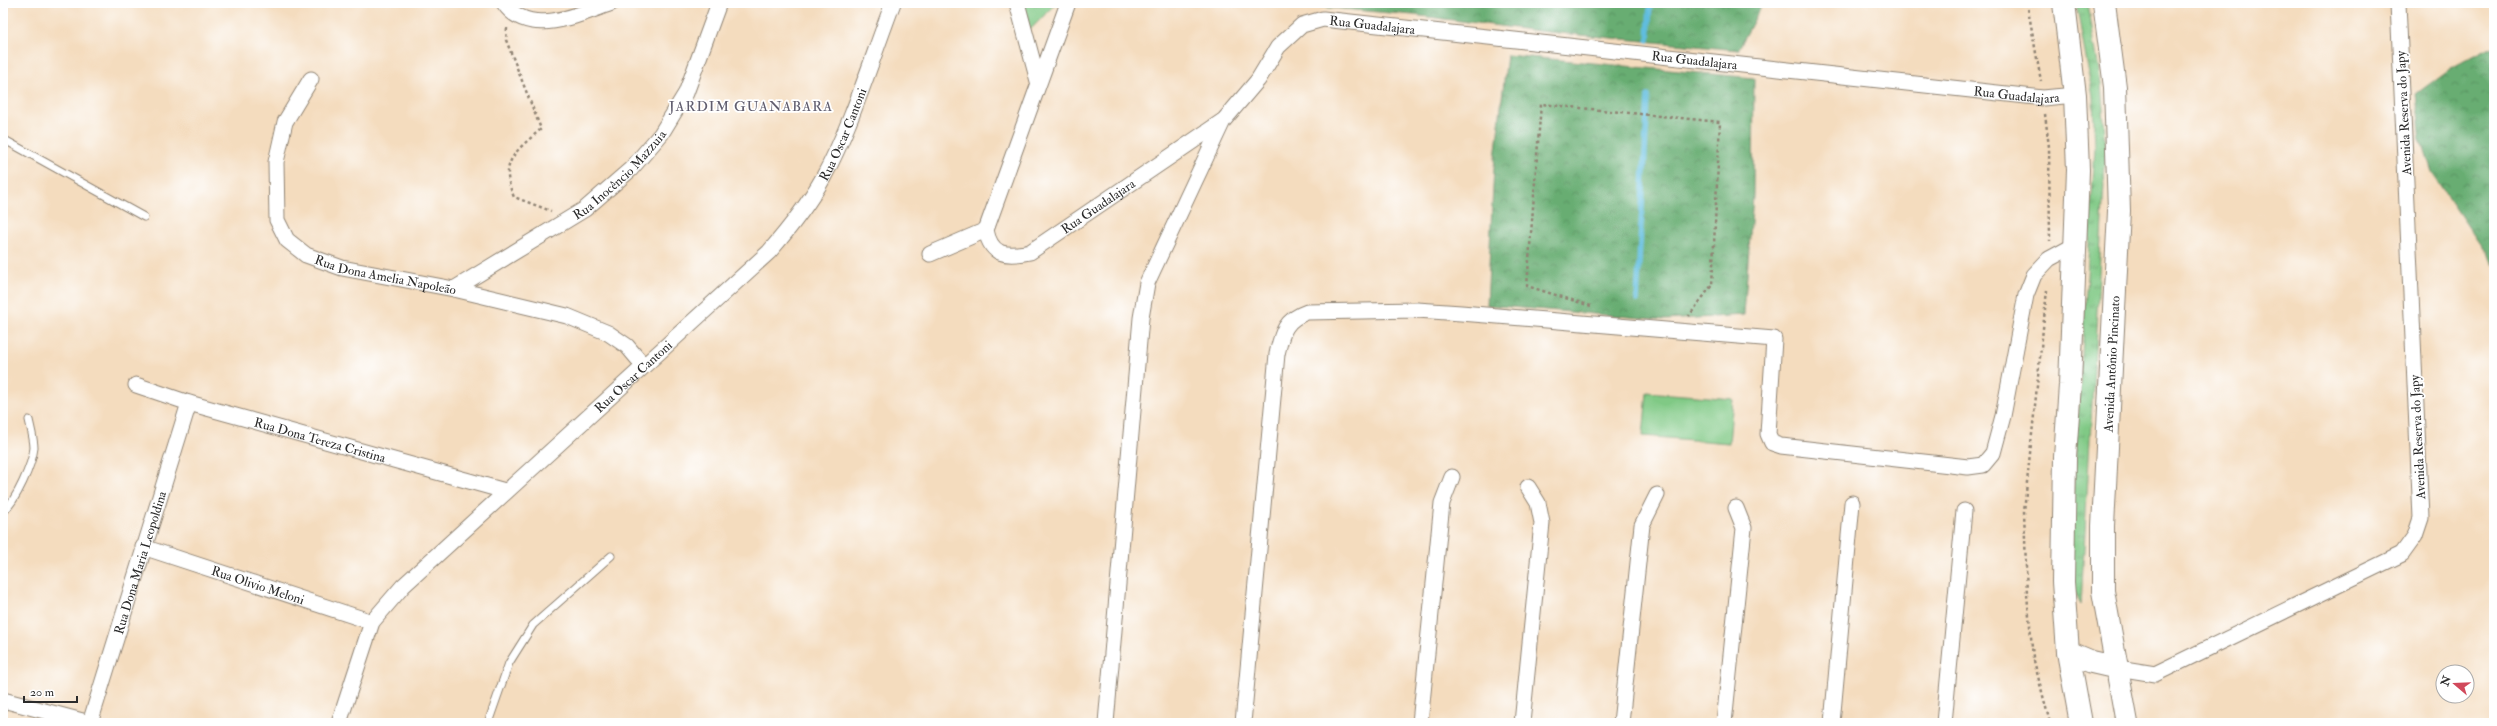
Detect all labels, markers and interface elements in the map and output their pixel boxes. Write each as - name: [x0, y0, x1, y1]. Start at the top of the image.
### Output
- street label: Rua Guadalajara: [1329, 13, 1417, 38]
- street label: Rua Guadalajara: [1651, 48, 1739, 73]
- street label: Avenida Reserva do Japy: [2393, 50, 2416, 177]
- street label: Rua Guadalajara: [1973, 83, 2061, 107]
- street label: Rua Oscar Cantoni: [816, 86, 871, 184]
- district label: JARDIM GUANABARA: [668, 98, 833, 115]
- street label: Rua Inocêncio Mazzuia: [570, 127, 671, 224]
- street label: Rua Guadalajara: [1058, 176, 1139, 238]
- street label: Rua Dona Amelia Napoleão: [312, 252, 457, 298]
- street label: Avenida Antônio Pincinato: [2100, 295, 2124, 434]
- street label: Rua Oscar Cantoni: [591, 337, 676, 416]
- street label: Avenida Reserva do Japy: [2407, 374, 2430, 501]
- street label: Rua Dona Tereza Cristina: [252, 415, 388, 467]
- street label: Rua Dona Maria Leopoldina: [111, 489, 170, 636]
- street label: Rua Olivio Meloni: [209, 563, 307, 608]
- north arrow: [2435, 664, 2475, 704]
- text: N: [2438, 673, 2454, 689]
- scale bar: [24, 678, 77, 704]
- text: 20 m: [30, 685, 55, 700]

